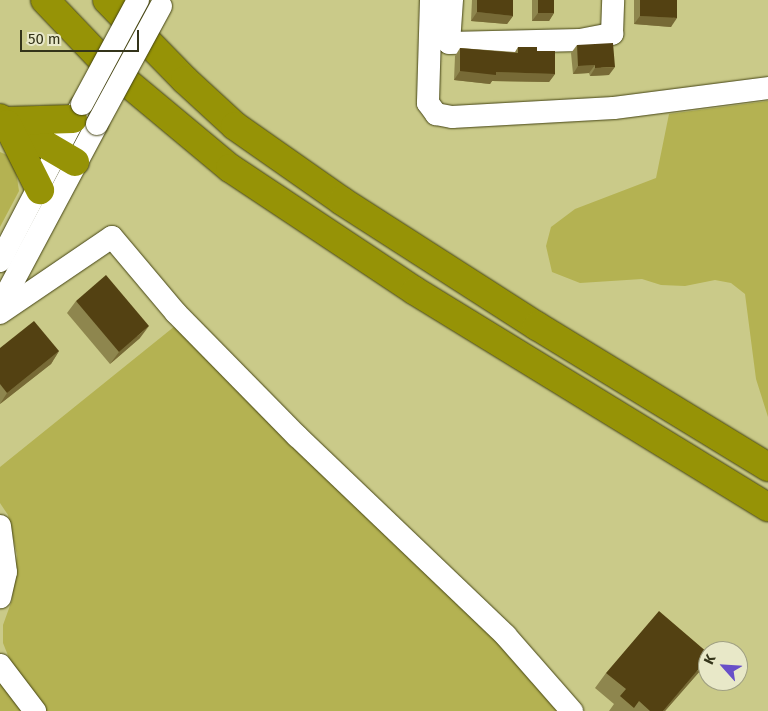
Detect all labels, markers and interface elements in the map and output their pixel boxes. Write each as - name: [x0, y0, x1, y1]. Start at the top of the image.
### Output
- scale bar: [22, 20, 141, 52]
- text: 50 m: [28, 30, 61, 48]
- north arrow: [698, 641, 748, 691]
- text: K: [700, 652, 720, 667]

